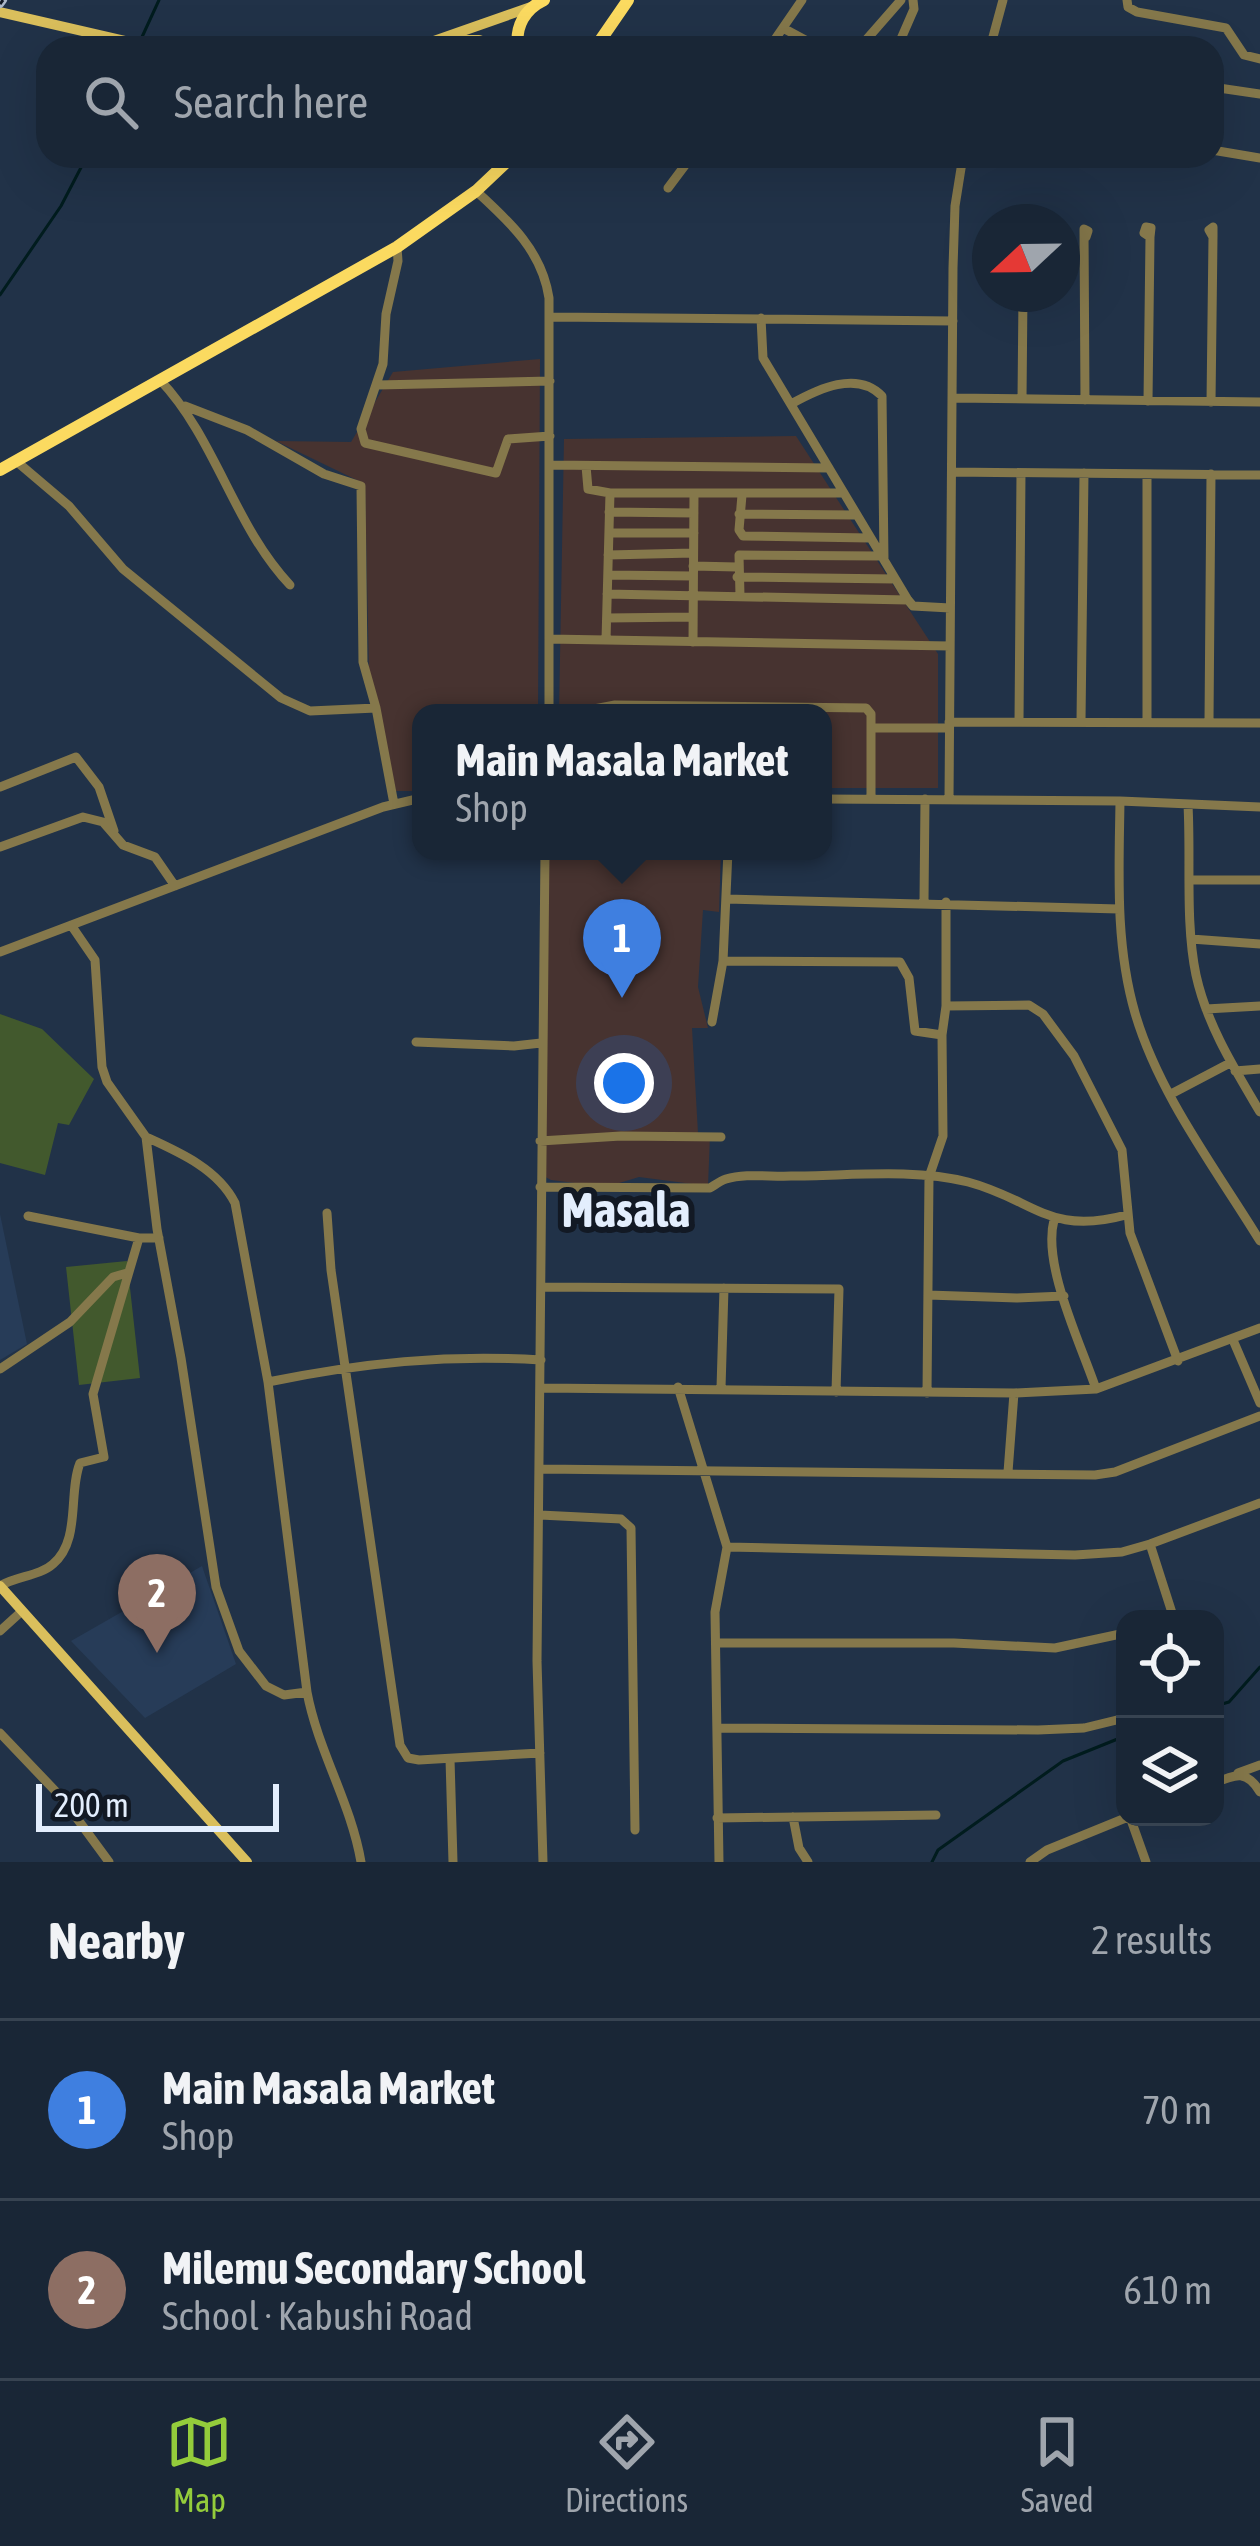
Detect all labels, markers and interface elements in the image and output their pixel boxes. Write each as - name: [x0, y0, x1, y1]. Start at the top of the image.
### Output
- search box: [36, 36, 1224, 168]
- icon: search: [78, 69, 144, 135]
- text: Search here: [174, 76, 368, 128]
- north arrow: [972, 204, 1080, 312]
- popup: [412, 704, 832, 860]
- text: Main Masala Market: [456, 734, 788, 786]
- text: Shop: [456, 786, 528, 830]
- pin: 1: [583, 899, 661, 998]
- your location: [594, 1053, 654, 1113]
- district label: Masala: [562, 1182, 690, 1237]
- pin: 2: [118, 1554, 196, 1653]
- map controls: [1116, 1610, 1224, 1826]
- button: locate: [1116, 1610, 1224, 1718]
- button: layers: [1116, 1718, 1224, 1826]
- scale bar: [36, 1778, 279, 1831]
- text: 200 m: [54, 1786, 129, 1824]
- text: Nearby: [48, 1911, 185, 1970]
- text: 2 results: [1091, 1918, 1212, 1962]
- text: Main Masala Market: [162, 2062, 495, 2114]
- text: 1: [78, 2088, 96, 2132]
- text: 70 m: [1142, 2088, 1212, 2132]
- text: Shop: [162, 2114, 234, 2158]
- text: Milemu Secondary School: [162, 2242, 585, 2294]
- text: 2: [78, 2268, 96, 2312]
- text: 610 m: [1124, 2268, 1212, 2312]
- text: School · Kabushi Road: [162, 2294, 473, 2338]
- tab: Map: [166, 2409, 232, 2519]
- tab: Directions: [565, 2409, 688, 2519]
- tab: Saved: [1021, 2409, 1094, 2519]

